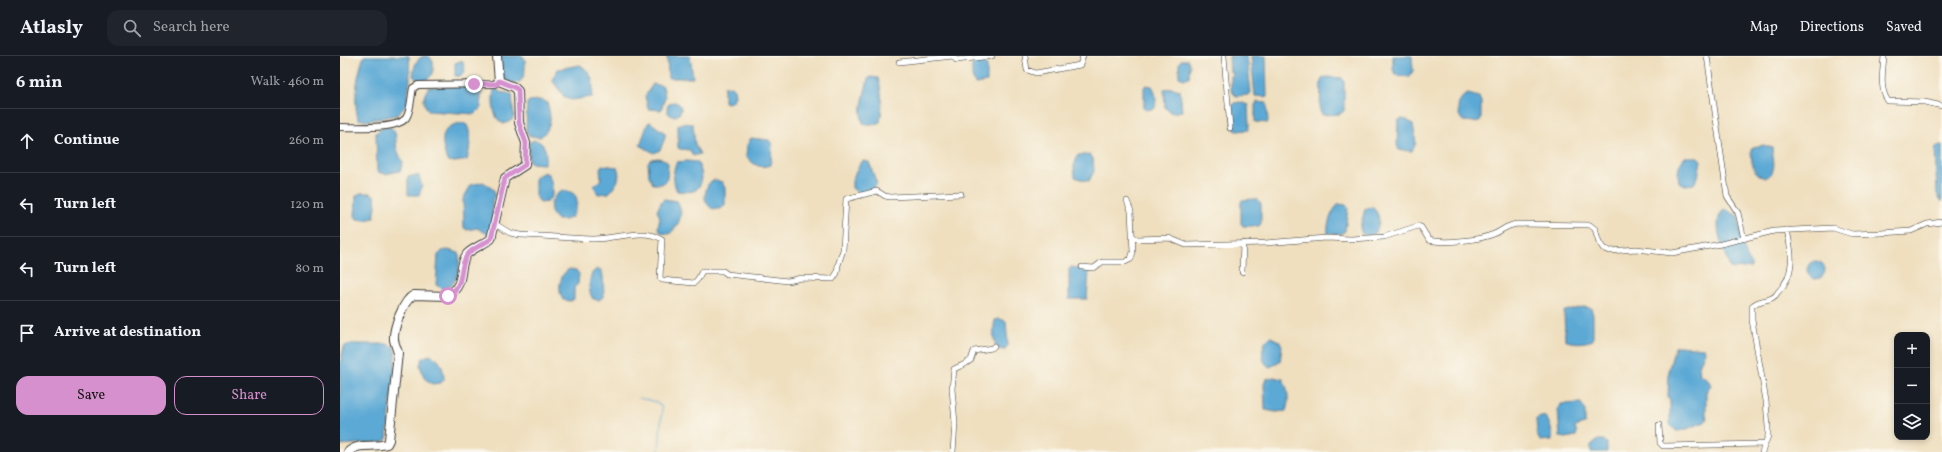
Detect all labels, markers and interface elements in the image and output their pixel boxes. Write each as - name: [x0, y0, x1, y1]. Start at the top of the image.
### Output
- search box: [107, 10, 387, 46]
- text: Atlasly: [20, 15, 83, 41]
- icon: search: [121, 17, 143, 39]
- text: Search here: [153, 17, 230, 38]
- text: Map: [1750, 18, 1778, 37]
- text: Directions: [1800, 18, 1864, 37]
- text: Saved: [1886, 18, 1922, 37]
- text: 6 min: [16, 71, 62, 94]
- text: Walk · 460 m: [251, 73, 324, 91]
- route end: [465, 75, 483, 93]
- icon: ahead: [16, 130, 38, 152]
- text: Continue: [54, 130, 119, 151]
- text: 260 m: [289, 132, 324, 150]
- icon: left: [16, 194, 38, 216]
- text: Turn left: [54, 194, 116, 215]
- text: 120 m: [290, 196, 324, 214]
- icon: left: [16, 258, 38, 280]
- text: Turn left: [54, 258, 116, 279]
- text: 80 m: [295, 260, 324, 278]
- route start: [439, 287, 457, 305]
- icon: arrive: [16, 322, 38, 344]
- text: Arrive at destination: [54, 322, 201, 343]
- map controls: [1894, 332, 1930, 440]
- button: +: [1894, 332, 1930, 368]
- button: −: [1894, 368, 1930, 404]
- button: Save: [16, 376, 166, 415]
- button: Share: [174, 376, 324, 415]
- button: layers: [1894, 404, 1930, 440]

